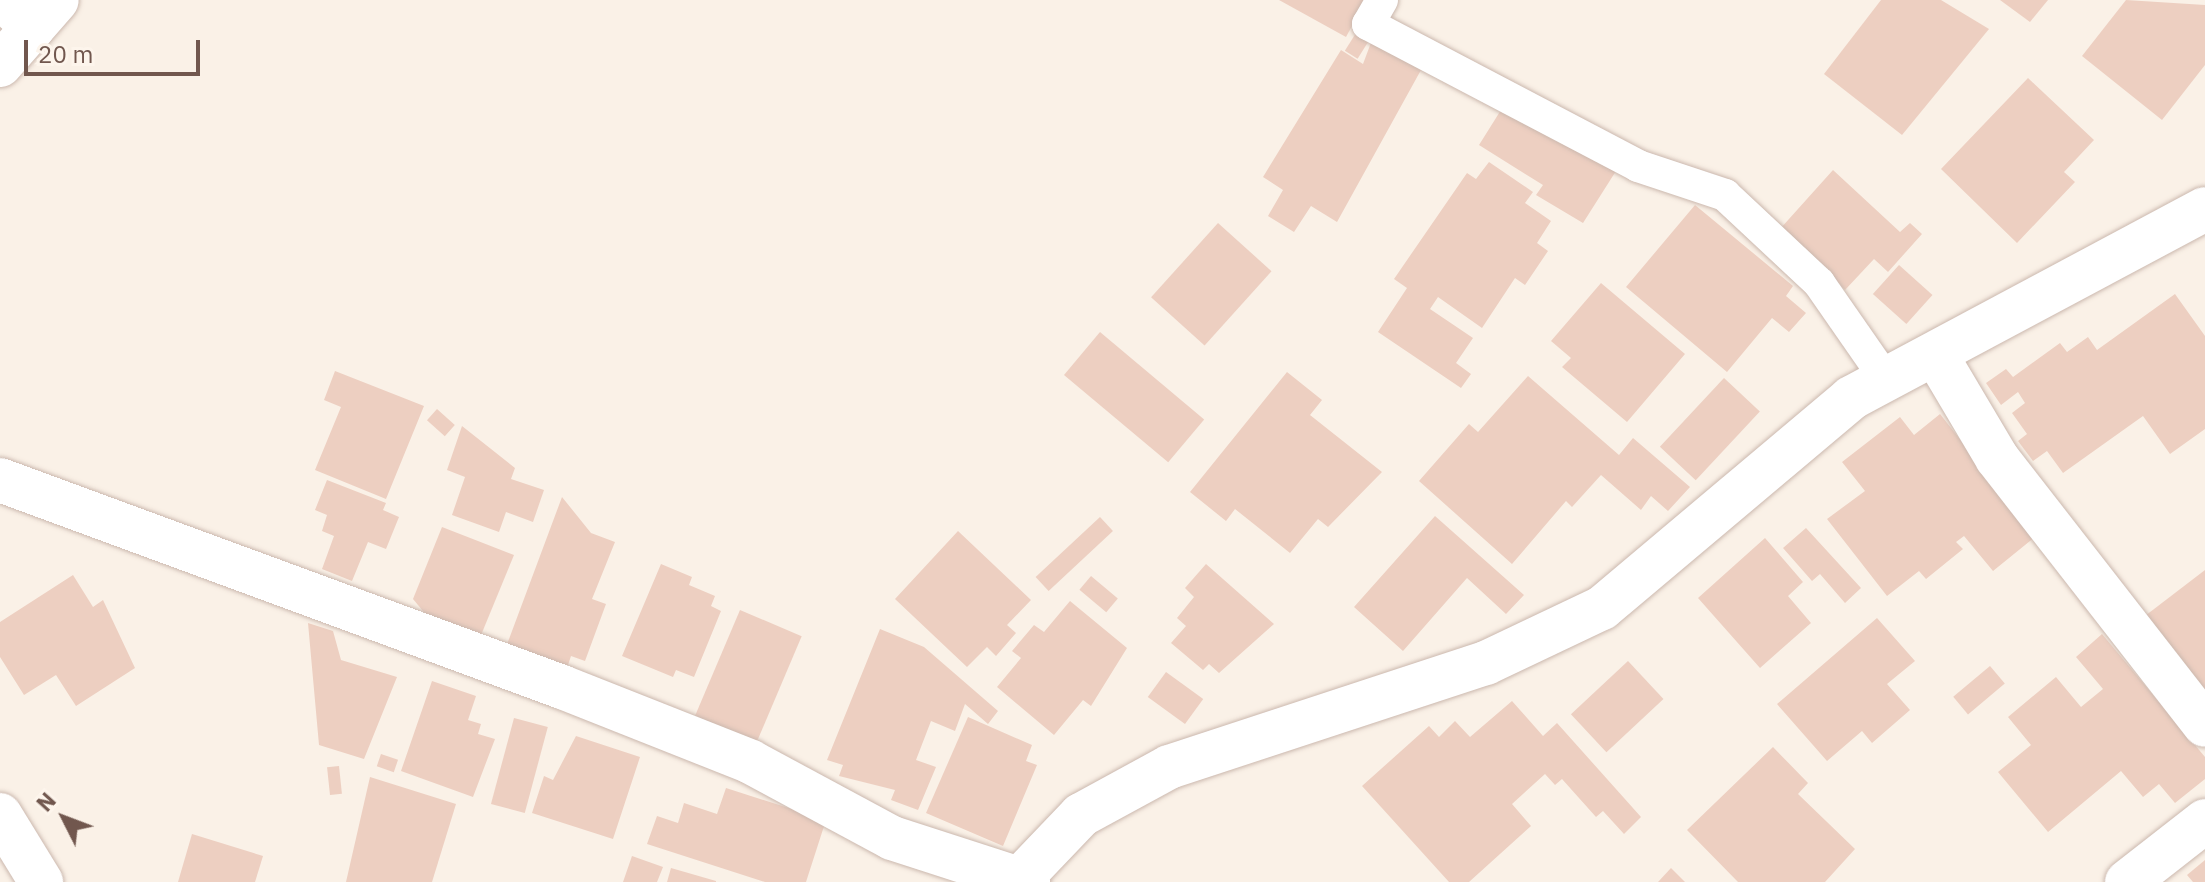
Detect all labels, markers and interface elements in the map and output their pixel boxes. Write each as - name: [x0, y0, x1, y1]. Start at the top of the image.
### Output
- scale bar: [28, 24, 204, 74]
- text: 20 m: [38, 38, 93, 70]
- north arrow: [24, 778, 104, 858]
- text: N: [30, 786, 62, 817]

